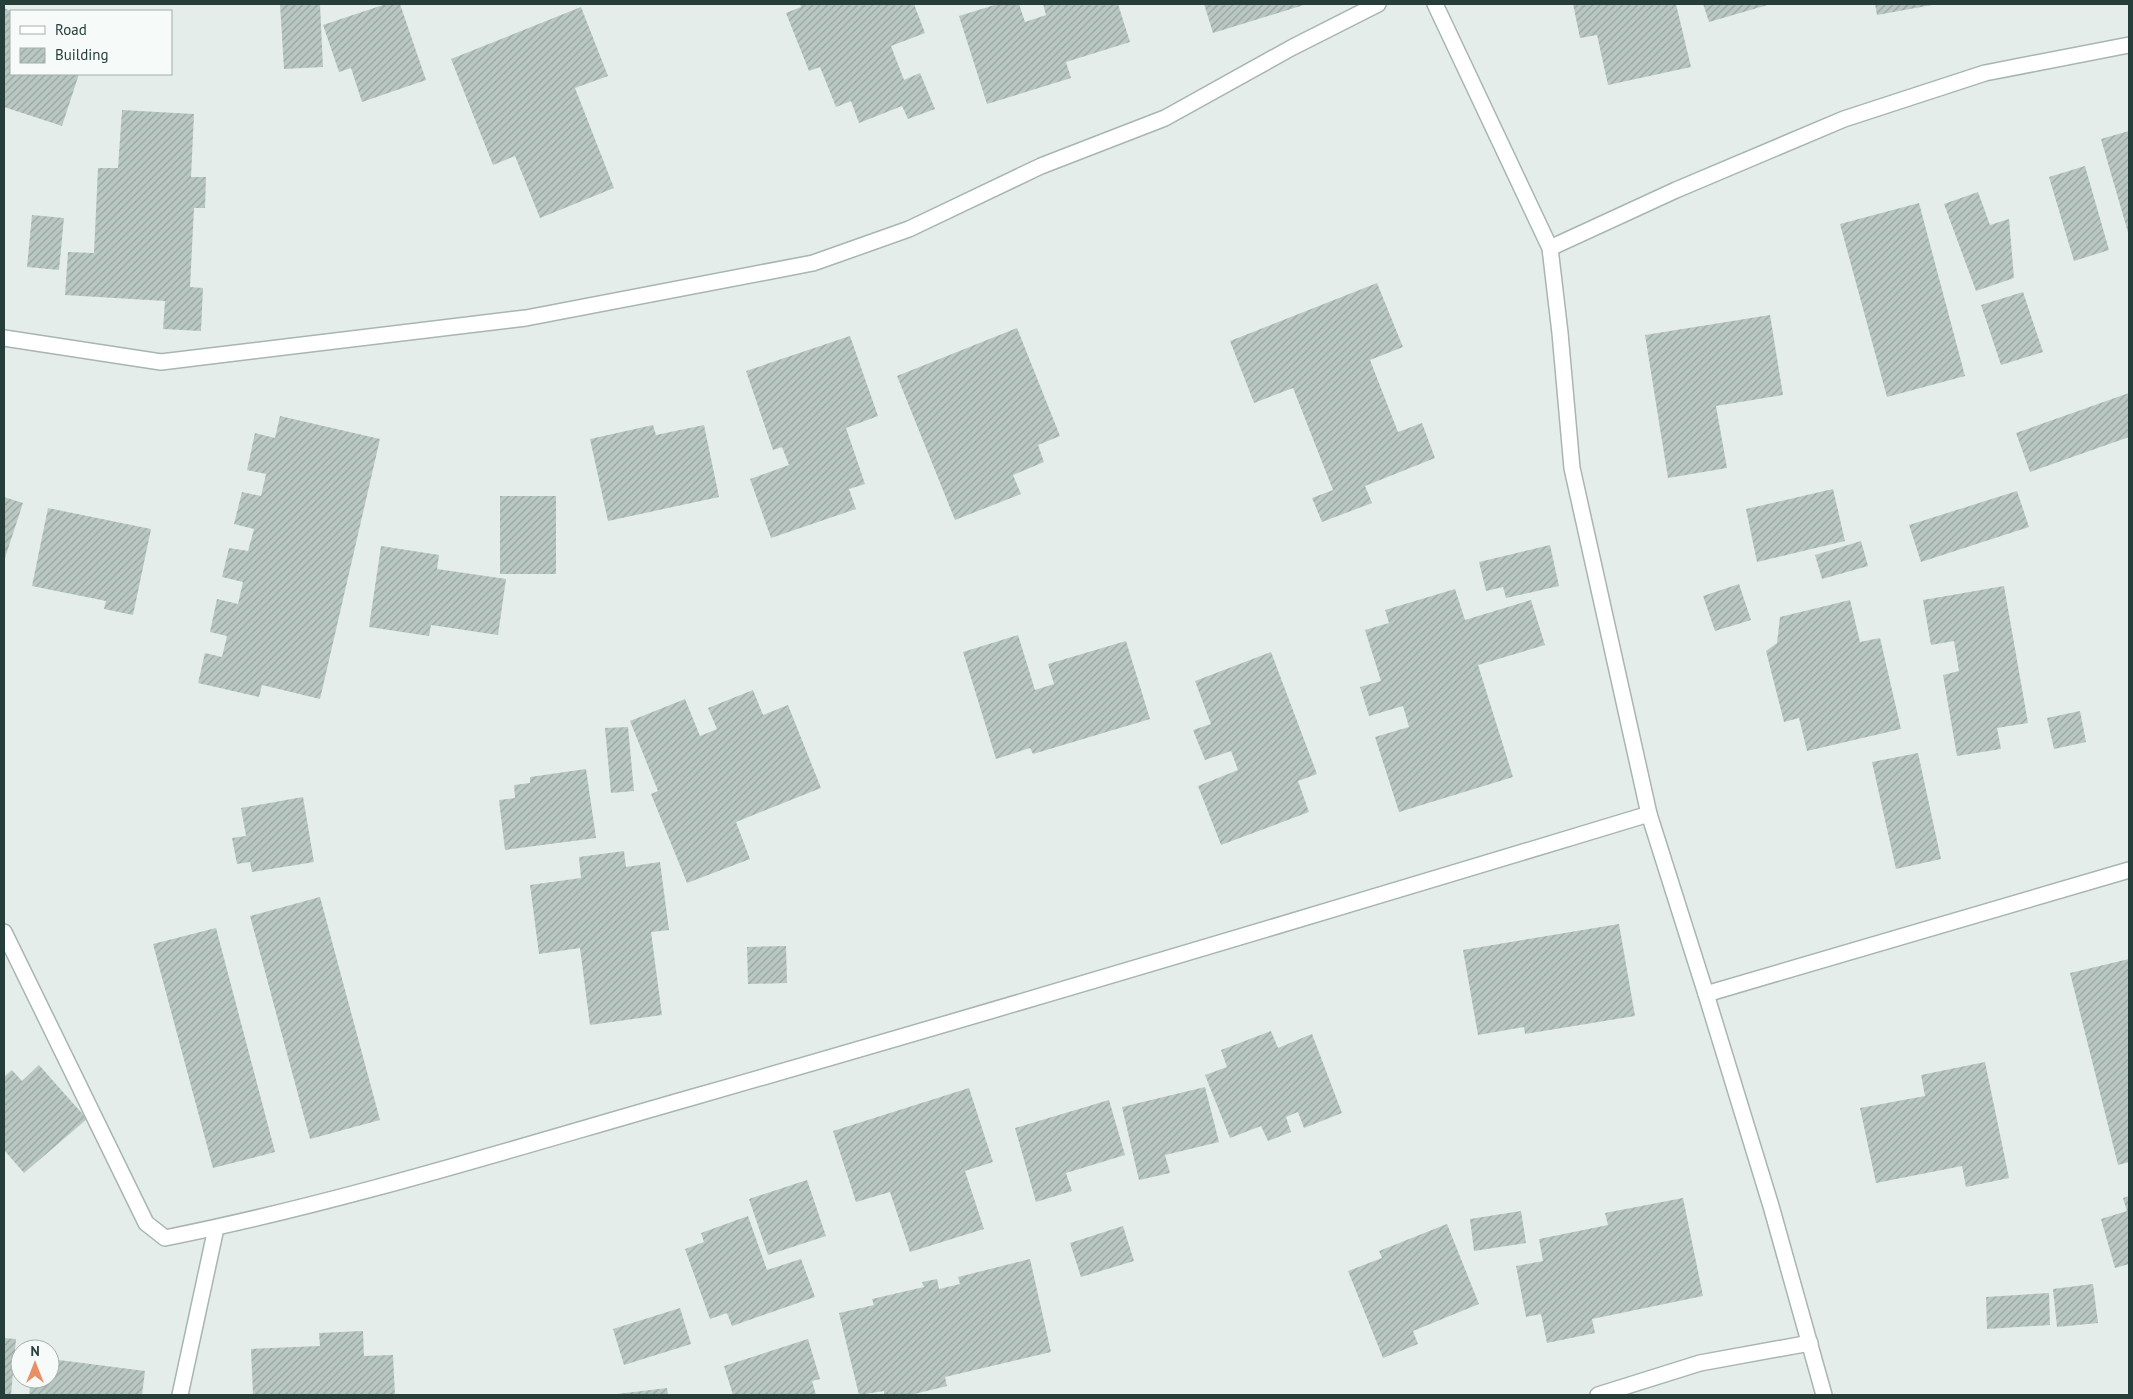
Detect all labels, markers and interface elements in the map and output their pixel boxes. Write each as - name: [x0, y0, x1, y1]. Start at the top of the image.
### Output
- legend: [10, 10, 172, 75]
- text: Road: [55, 20, 87, 39]
- text: Building: [55, 45, 109, 64]
- north arrow: [10, 1339, 60, 1389]
- text: N: [30, 1342, 40, 1360]

